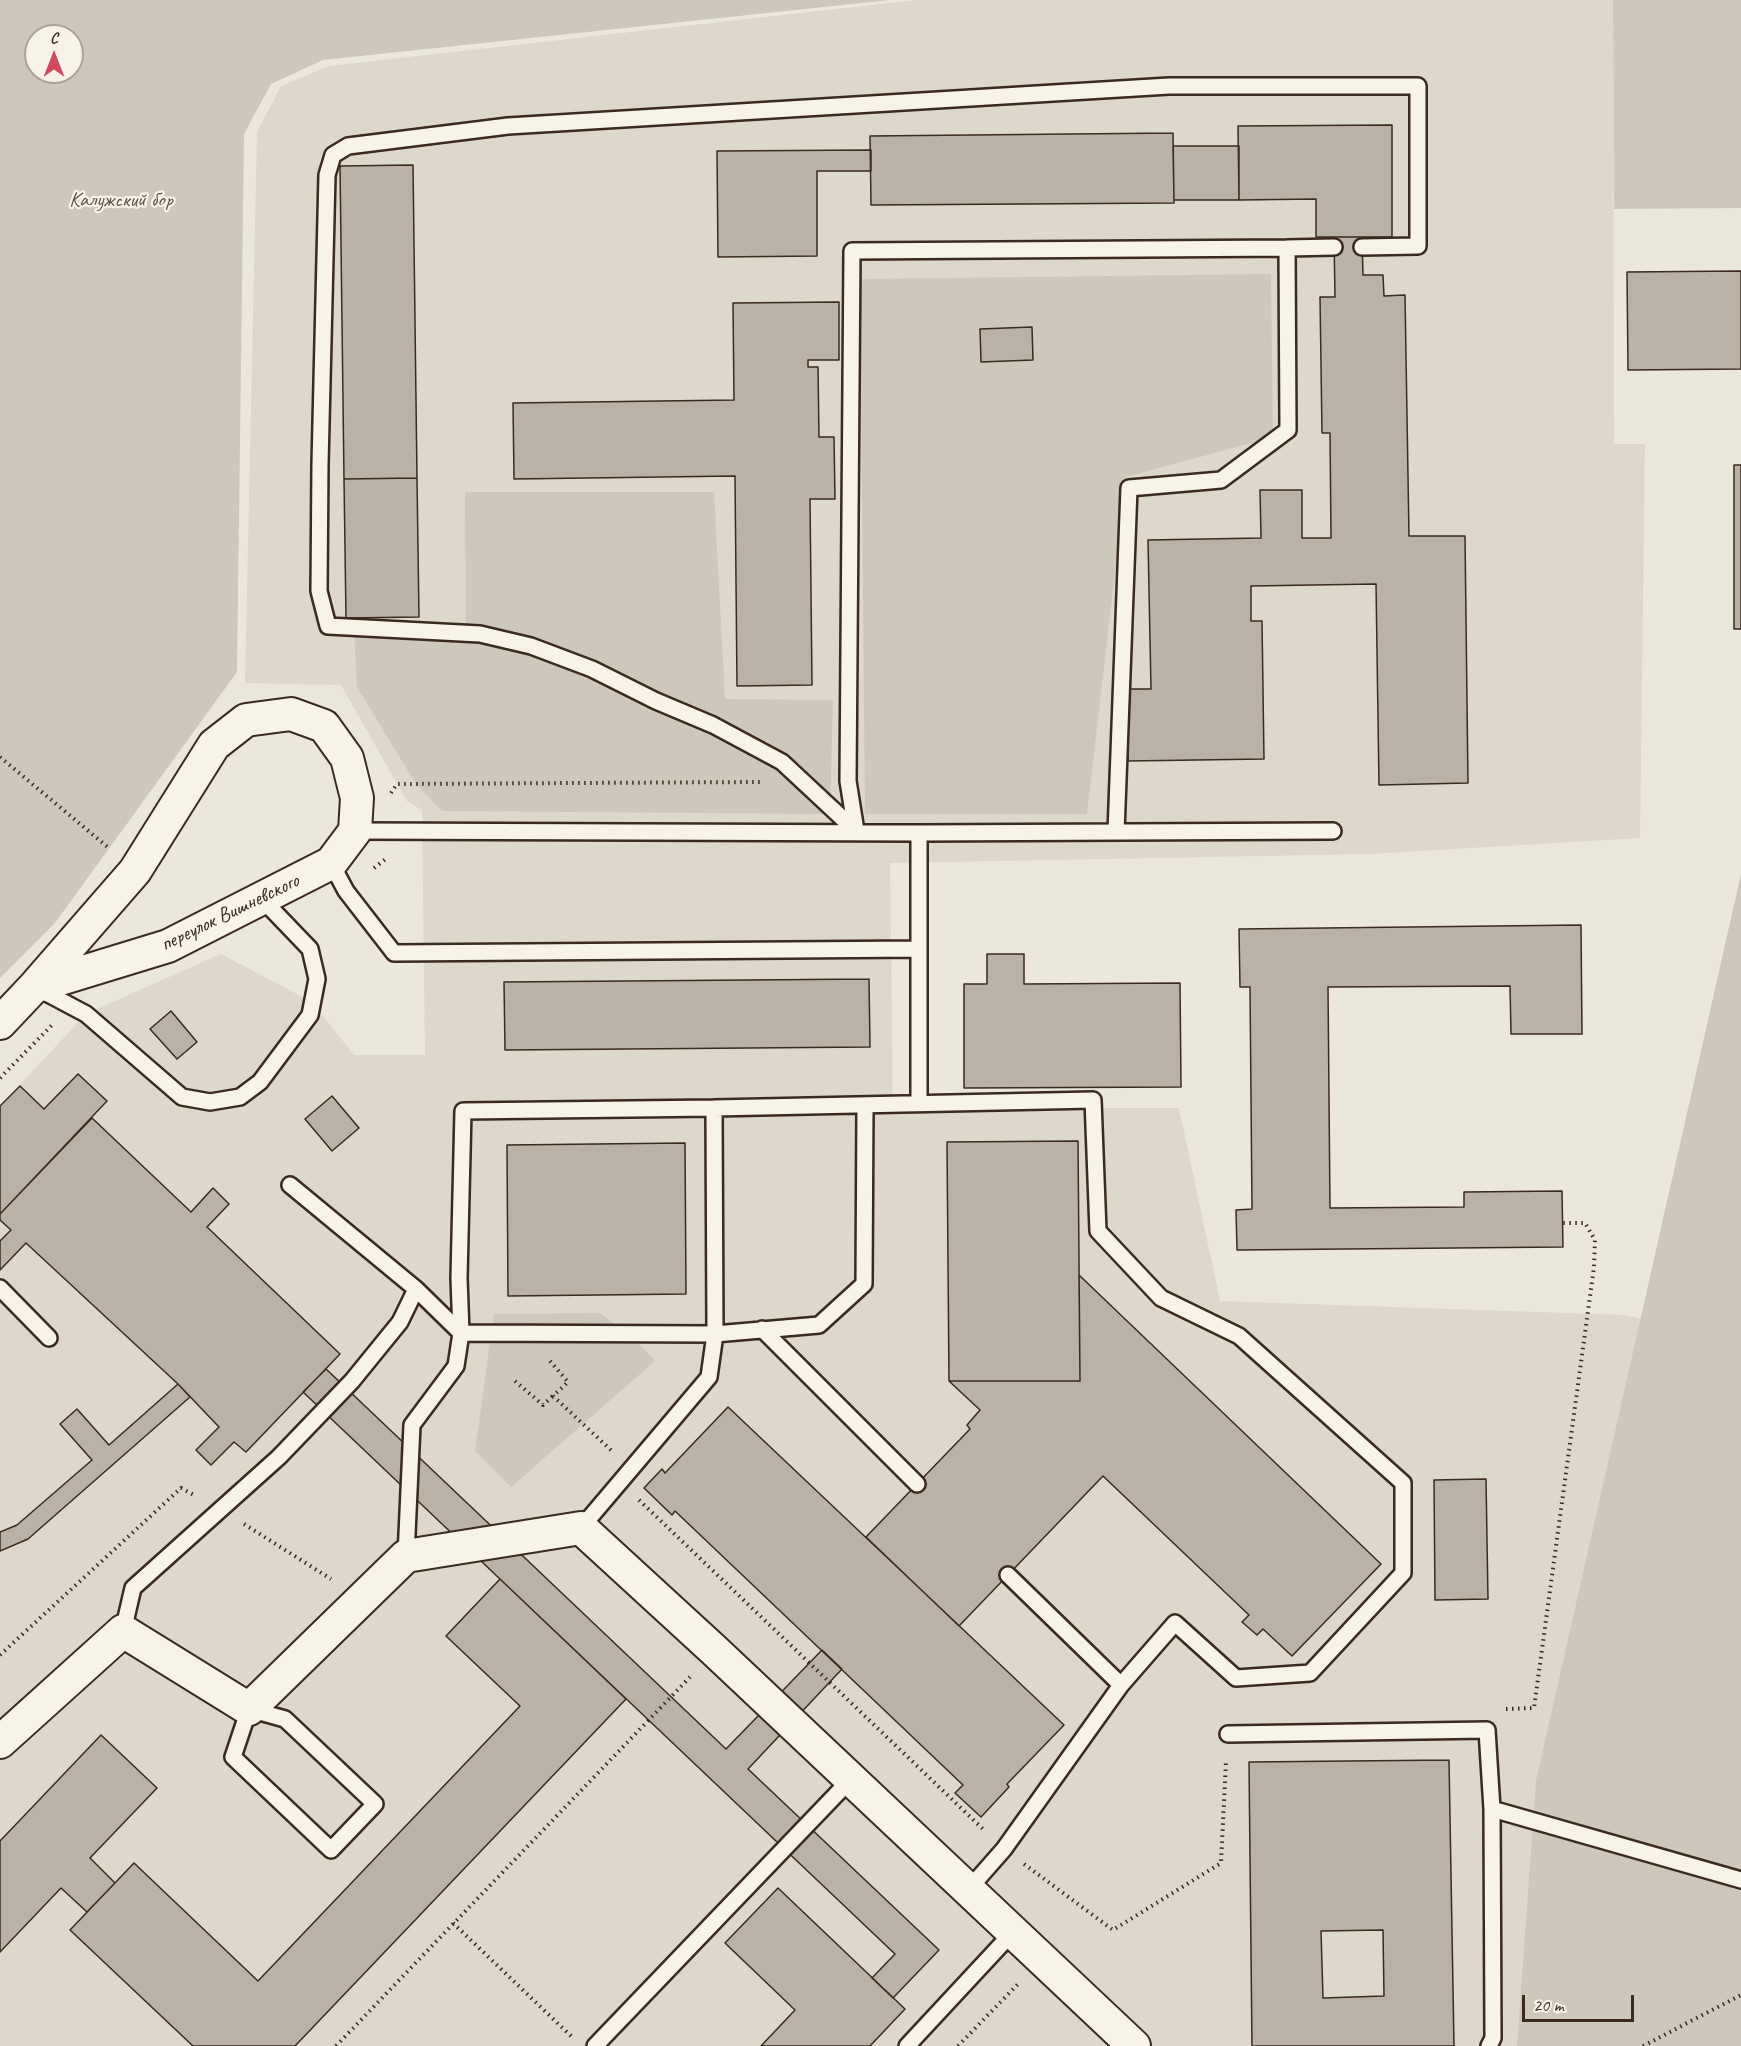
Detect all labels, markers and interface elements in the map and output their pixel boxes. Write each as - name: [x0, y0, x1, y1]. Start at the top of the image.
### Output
- north arrow: [24, 24, 84, 84]
- text: С: [50, 28, 58, 48]
- park label: Калужский бор: [69, 187, 173, 213]
- street label: переулок Вишневского: [156, 869, 304, 957]
- scale bar: [1525, 1983, 1638, 2021]
- text: 20 m: [1533, 1994, 1564, 2016]

